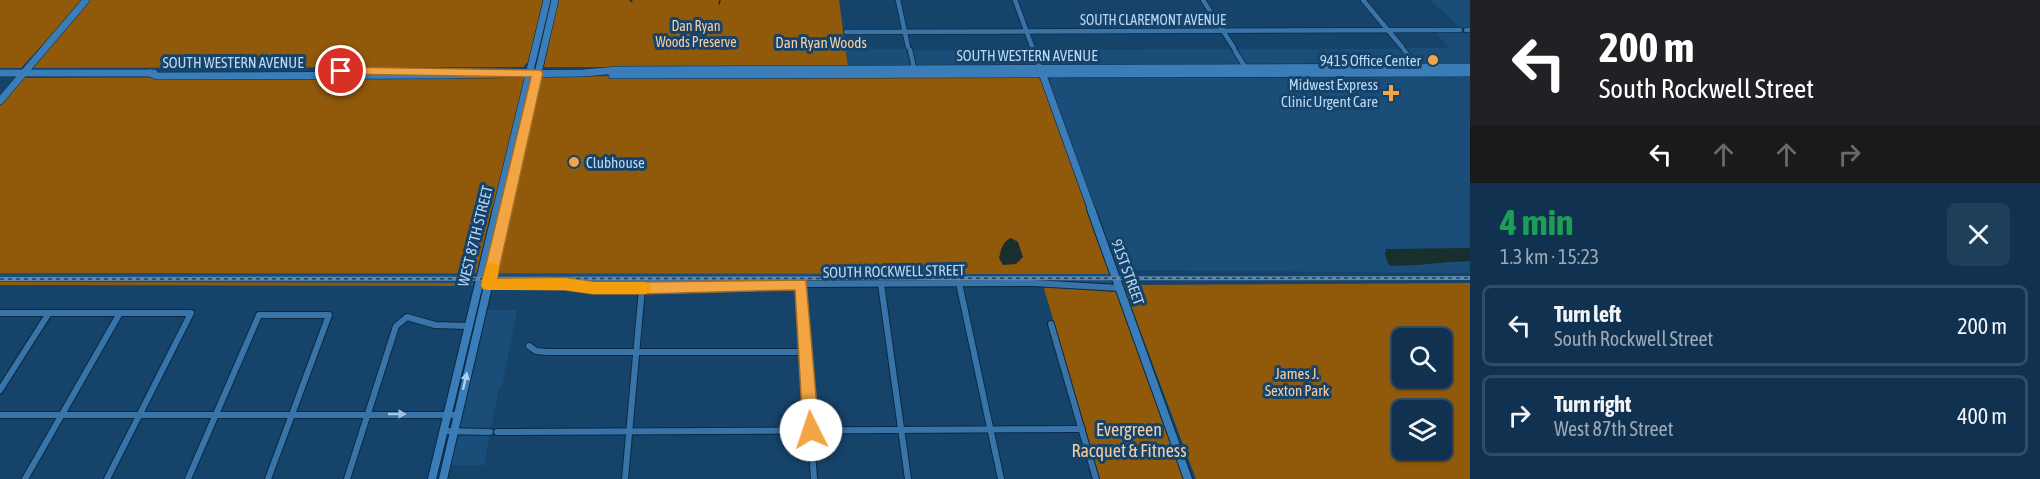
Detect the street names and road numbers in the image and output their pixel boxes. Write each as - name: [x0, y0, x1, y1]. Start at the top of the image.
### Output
- street label: SOUTH CLAREMONT AVENUE: [1080, 12, 1226, 28]
- street label: SOUTH WESTERN AVENUE: [956, 47, 1098, 64]
- street label: SOUTH WESTERN AVENUE: [162, 54, 304, 71]
- street label: WEST 87TH STREET: [454, 183, 496, 288]
- street label: 91ST STREET: [1108, 237, 1148, 308]
- street label: SOUTH ROCKWELL STREET: [823, 261, 966, 281]

